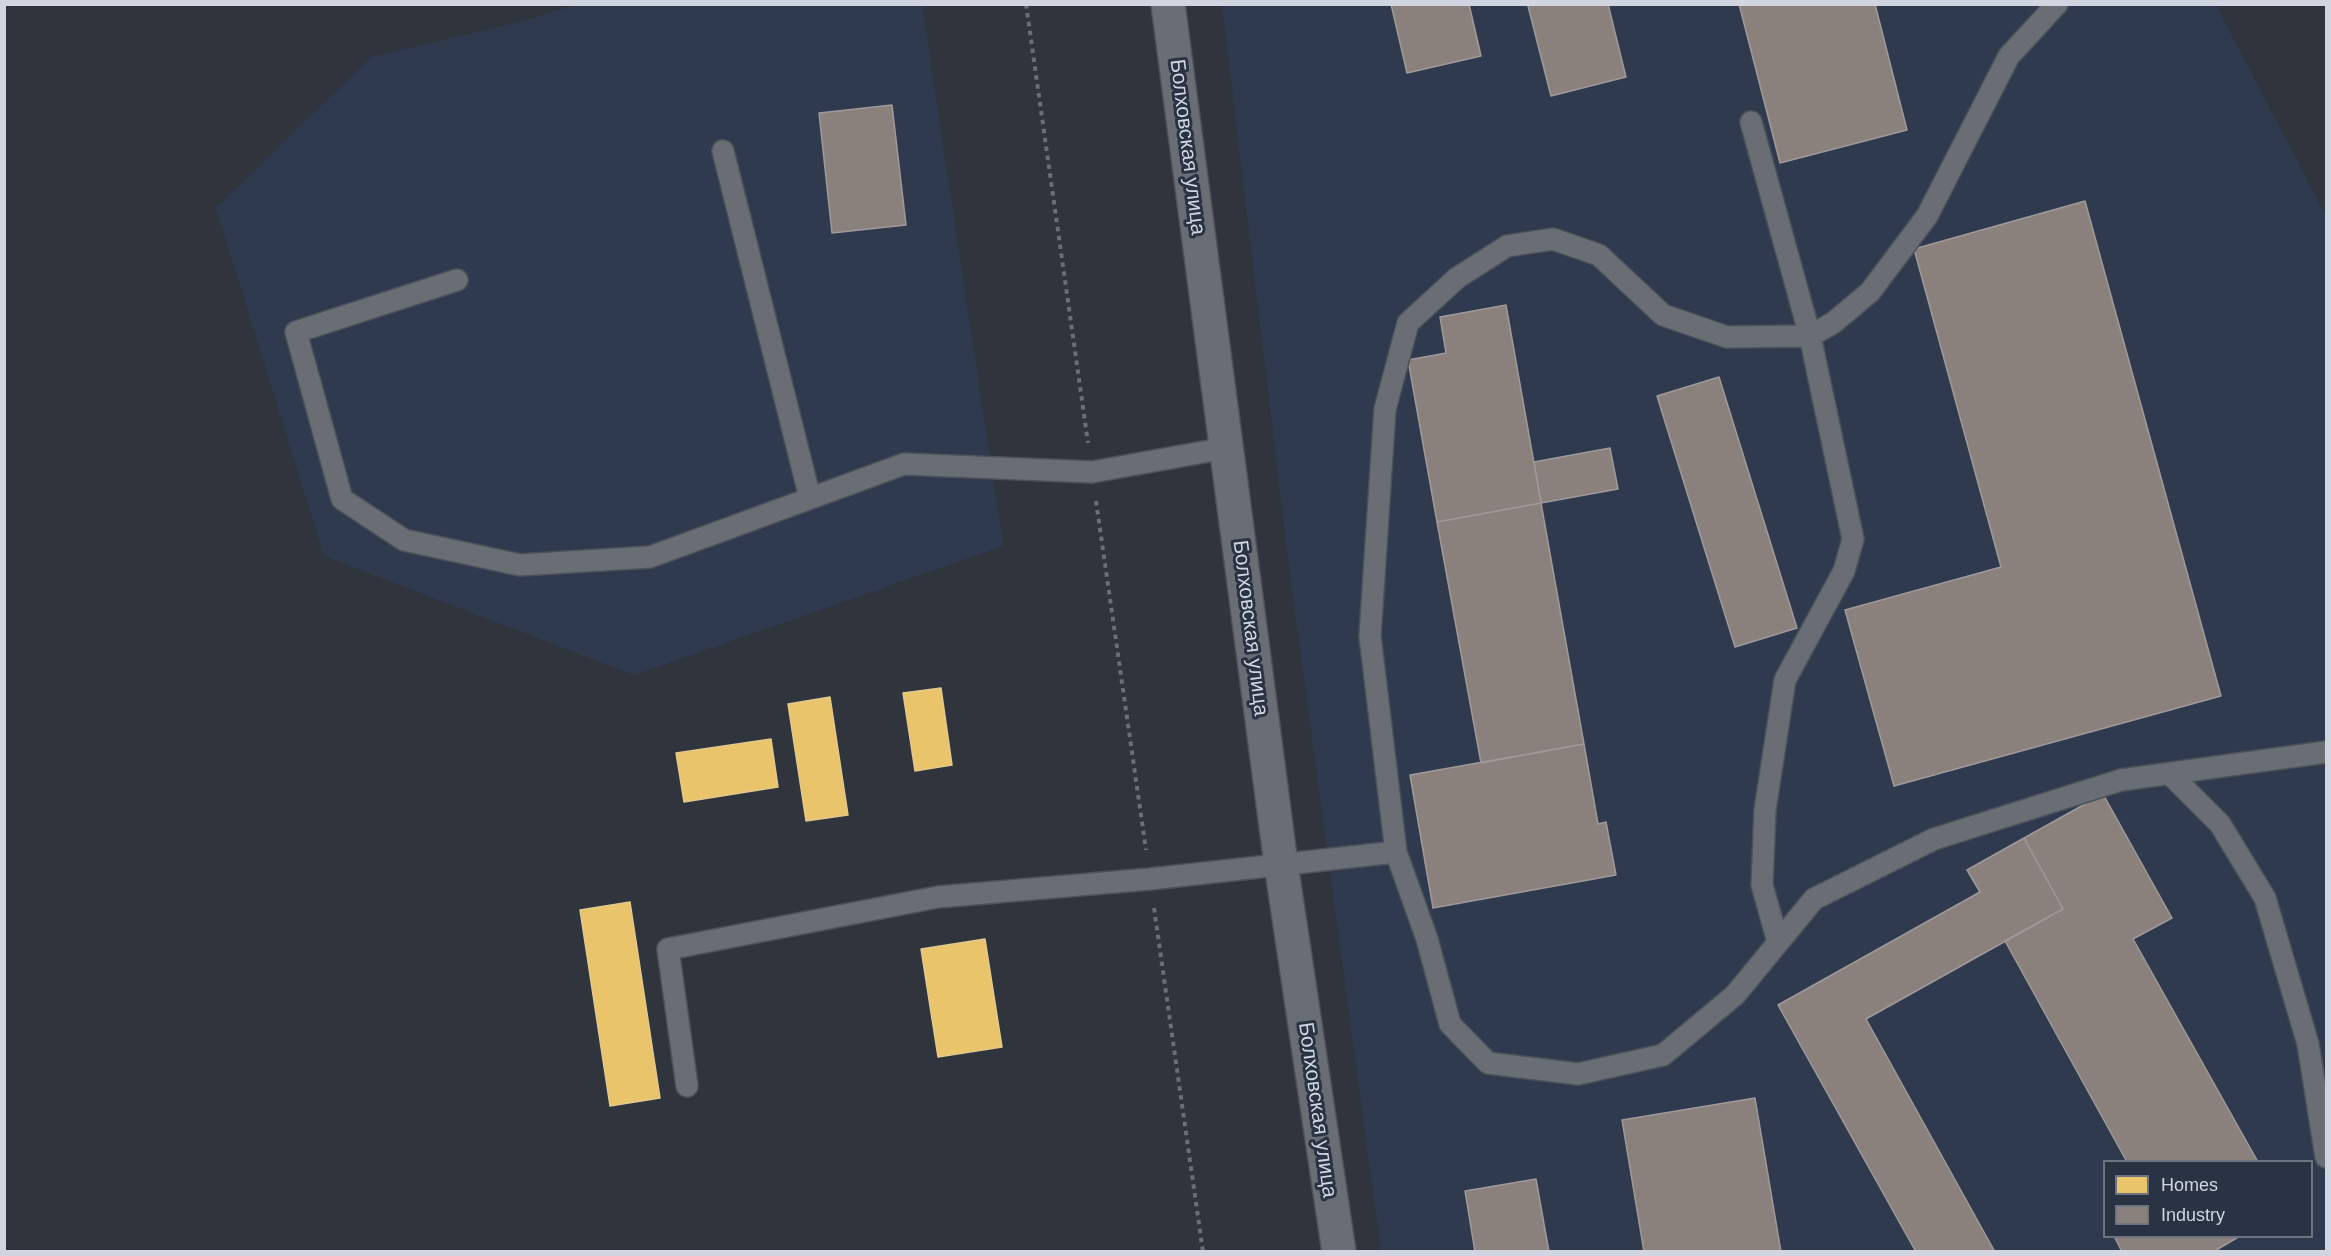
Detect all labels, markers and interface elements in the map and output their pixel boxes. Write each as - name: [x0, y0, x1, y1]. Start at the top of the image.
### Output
- street label: Болховская улица: [1164, 58, 1210, 236]
- street label: Болховская улица: [1227, 539, 1273, 717]
- street label: Болховская улица: [1292, 1021, 1342, 1199]
- legend: [2103, 1160, 2313, 1238]
- text: Homes: [2161, 1175, 2218, 1195]
- text: Industry: [2161, 1205, 2225, 1225]

